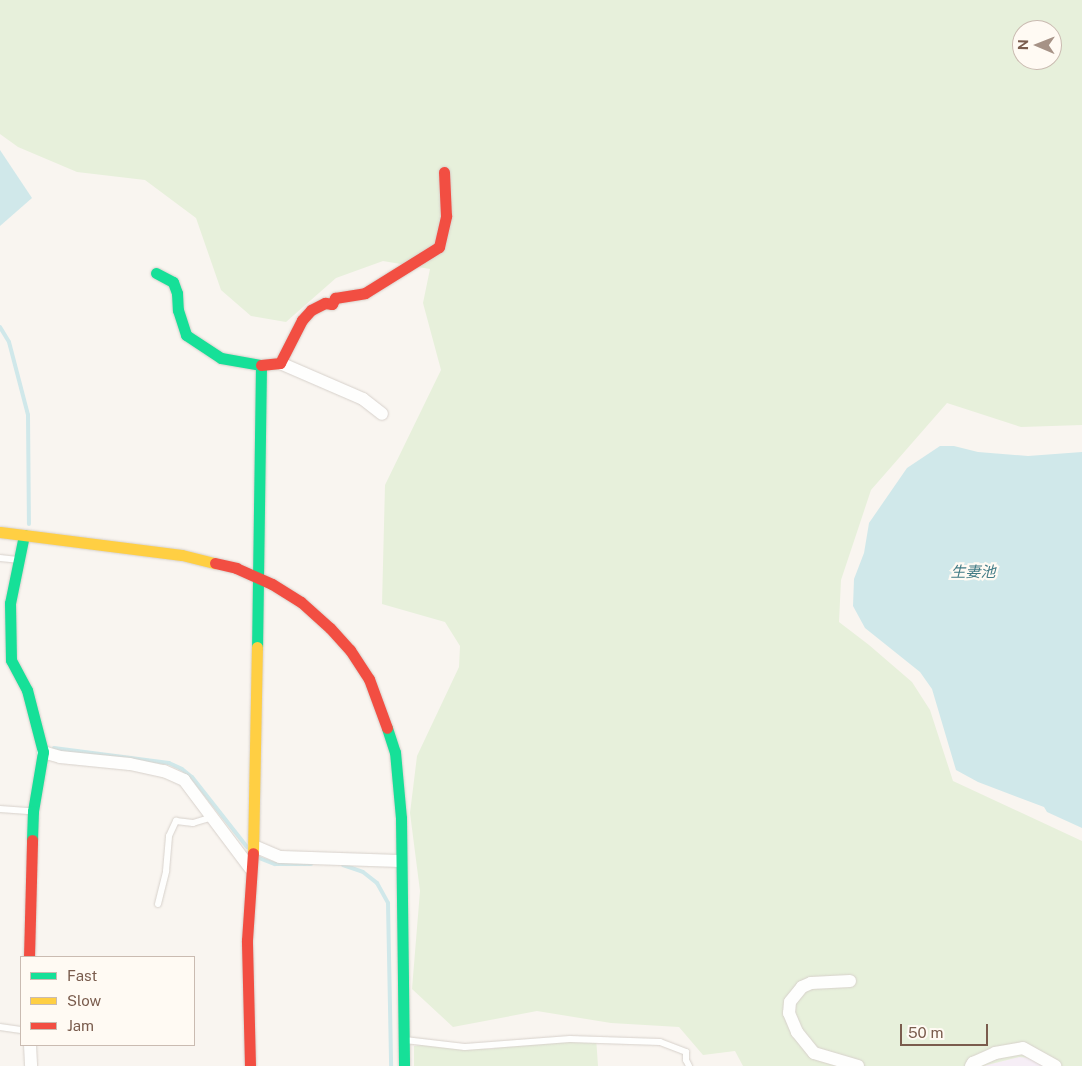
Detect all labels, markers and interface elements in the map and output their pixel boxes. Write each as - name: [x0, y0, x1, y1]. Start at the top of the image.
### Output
- north arrow: [1012, 20, 1062, 70]
- text: N: [1015, 39, 1031, 50]
- water label: 生妻池: [951, 563, 995, 581]
- legend: [20, 956, 195, 1046]
- text: Fast: [67, 967, 97, 984]
- text: Slow: [67, 992, 101, 1009]
- scale bar: [902, 1014, 990, 1046]
- text: Jam: [67, 1017, 94, 1034]
- text: 50 m: [908, 1024, 943, 1041]

